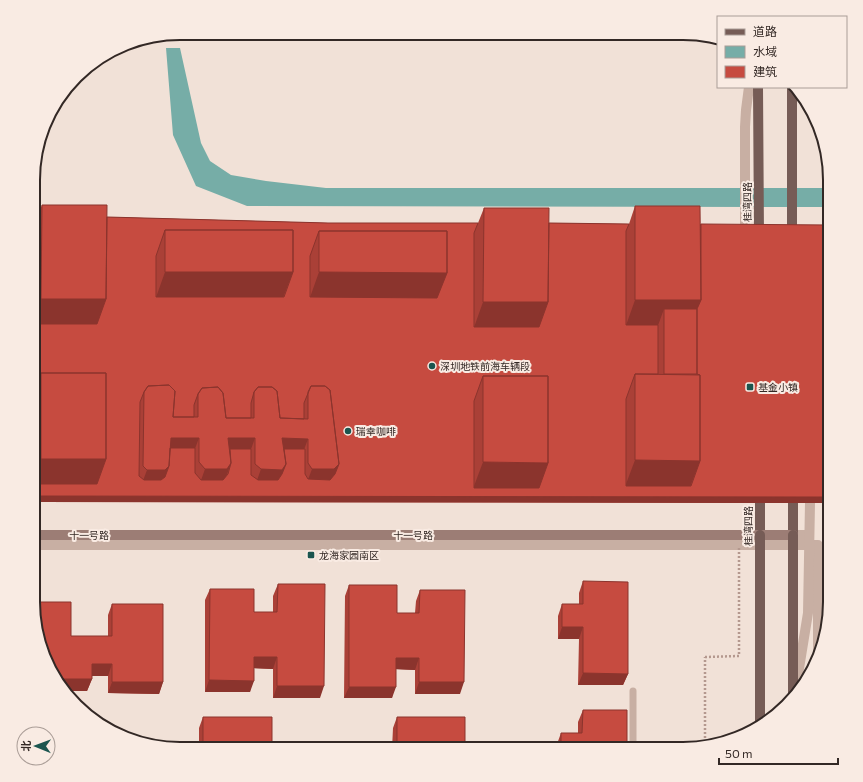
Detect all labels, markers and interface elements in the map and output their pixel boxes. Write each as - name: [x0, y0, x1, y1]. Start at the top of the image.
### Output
- legend: [717, 16, 847, 88]
- text: 道路: [753, 24, 777, 38]
- text: 水域: [753, 44, 777, 58]
- text: 建筑: [753, 64, 777, 78]
- street label: 桂湾四路: [741, 182, 753, 222]
- place label: 深圳地铁前海车辆段: [440, 360, 530, 372]
- marker: 深圳地铁前海车辆段: [427, 361, 437, 371]
- place label: 基金小镇: [758, 381, 798, 393]
- marker: 基金小镇: [745, 382, 755, 392]
- place label: 瑞幸咖啡: [356, 425, 396, 437]
- marker: 瑞幸咖啡: [343, 426, 353, 436]
- street label: 桂湾四路: [742, 506, 754, 546]
- street label: 十一号路: [69, 529, 109, 541]
- street label: 十一号路: [393, 529, 433, 541]
- place label: 龙海家园南区: [319, 549, 379, 561]
- marker: 龙海家园南区: [306, 550, 316, 560]
- north arrow: [16, 726, 56, 766]
- text: 北: [19, 740, 32, 751]
- scale bar: [719, 740, 838, 766]
- text: 50 m: [725, 746, 753, 760]

